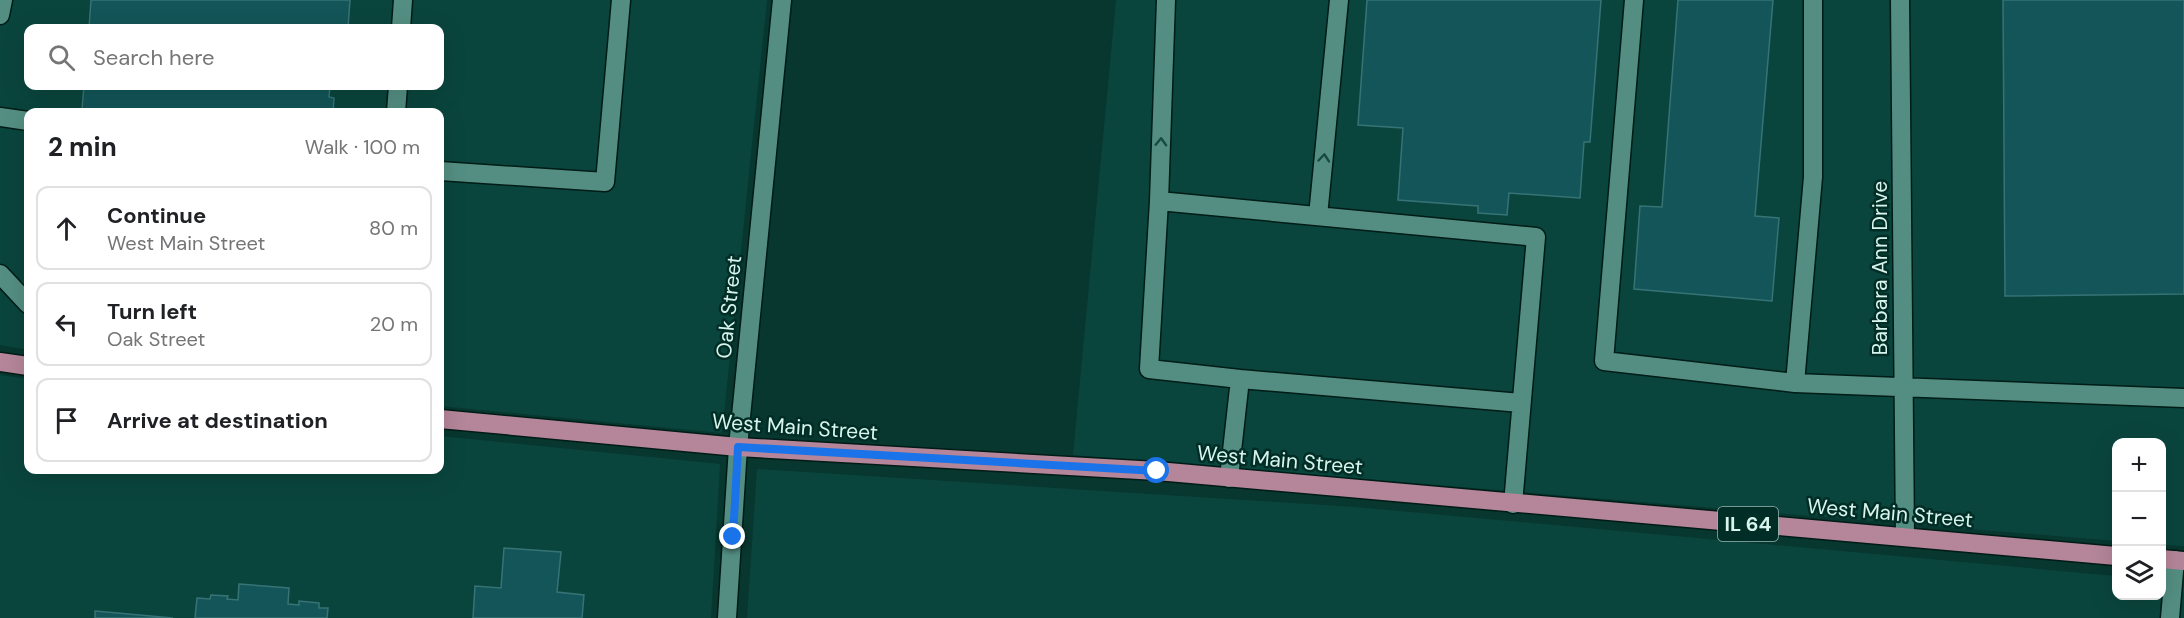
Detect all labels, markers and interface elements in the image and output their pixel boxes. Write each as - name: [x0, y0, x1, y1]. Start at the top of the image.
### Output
- search box: [24, 24, 444, 90]
- icon: search: [45, 41, 78, 74]
- text: Search here: [93, 43, 214, 72]
- text: 2 min: [48, 130, 117, 164]
- text: Walk · 100 m: [305, 134, 420, 160]
- one-way arrow: [1155, 138, 1168, 147]
- one-way arrow: [1317, 153, 1330, 162]
- street label: Barbara Ann Drive: [1866, 181, 1894, 355]
- text: Continue: [107, 201, 206, 230]
- icon: ahead: [50, 212, 83, 245]
- text: 80 m: [369, 215, 418, 241]
- text: West Main Street: [107, 230, 265, 256]
- street label: Oak Street: [710, 254, 748, 360]
- text: Turn left: [107, 297, 197, 326]
- icon: left: [50, 308, 83, 341]
- text: 20 m: [370, 311, 418, 337]
- text: Oak Street: [107, 326, 205, 352]
- icon: arrive: [50, 404, 83, 437]
- text: Arrive at destination: [107, 406, 328, 435]
- street label: West Main Street: [711, 407, 879, 447]
- map controls: [2112, 438, 2166, 600]
- button: +: [2112, 438, 2166, 492]
- street label: West Main Street: [1196, 439, 1364, 481]
- route start: [1143, 457, 1169, 483]
- street label: West Main Street: [1806, 492, 1974, 534]
- button: −: [2112, 492, 2166, 546]
- road number: IL 64: [1718, 507, 1778, 541]
- route end: [719, 523, 745, 549]
- button: layers: [2112, 546, 2166, 600]

